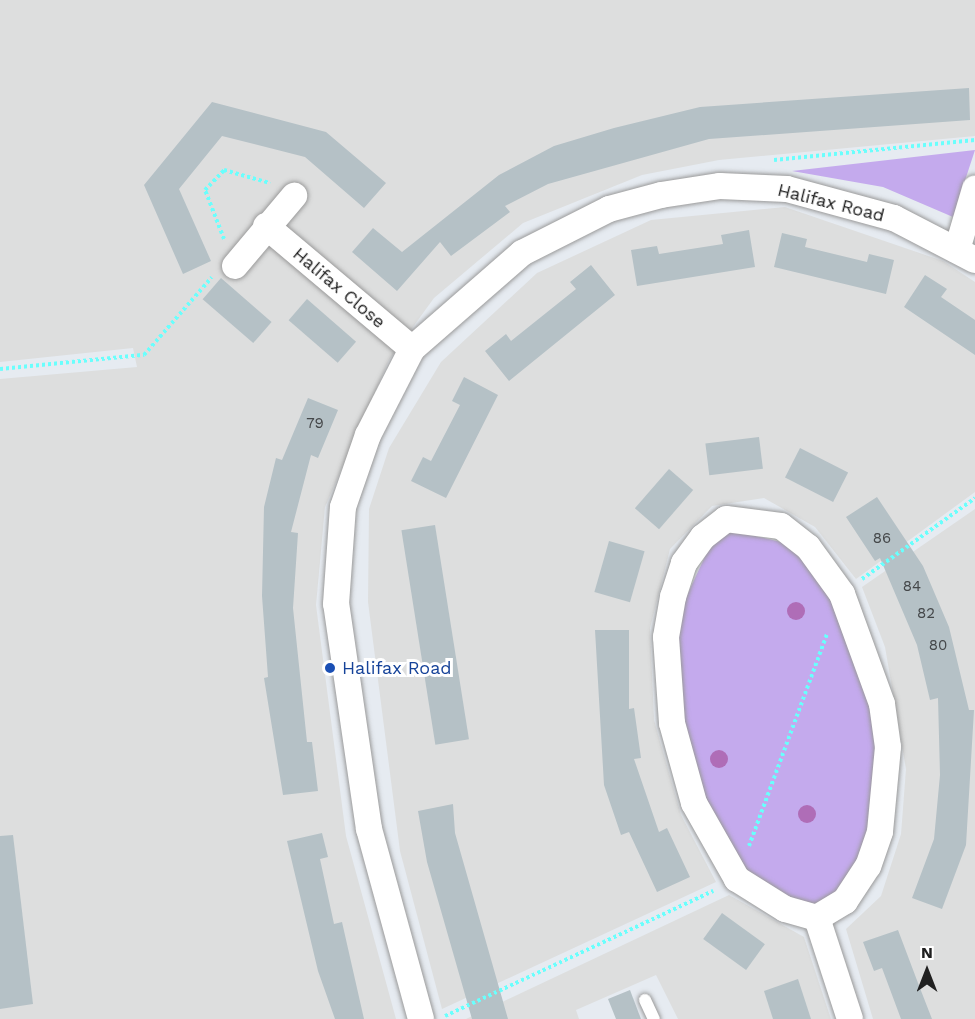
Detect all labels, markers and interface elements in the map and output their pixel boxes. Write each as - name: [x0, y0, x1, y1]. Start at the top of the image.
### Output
- street label: Halifax Road: [775, 179, 887, 227]
- street label: Halifax Close: [288, 243, 390, 333]
- house number: 79: [306, 415, 324, 433]
- house number: 86: [873, 530, 891, 548]
- house number: 84: [903, 578, 921, 596]
- house number: 82: [917, 605, 935, 623]
- house number: 80: [929, 637, 947, 655]
- place label: Halifax Road: [342, 657, 452, 679]
- marker: Halifax Road: [323, 661, 337, 675]
- north arrow: [897, 941, 957, 1001]
- text: N: [921, 943, 933, 962]

